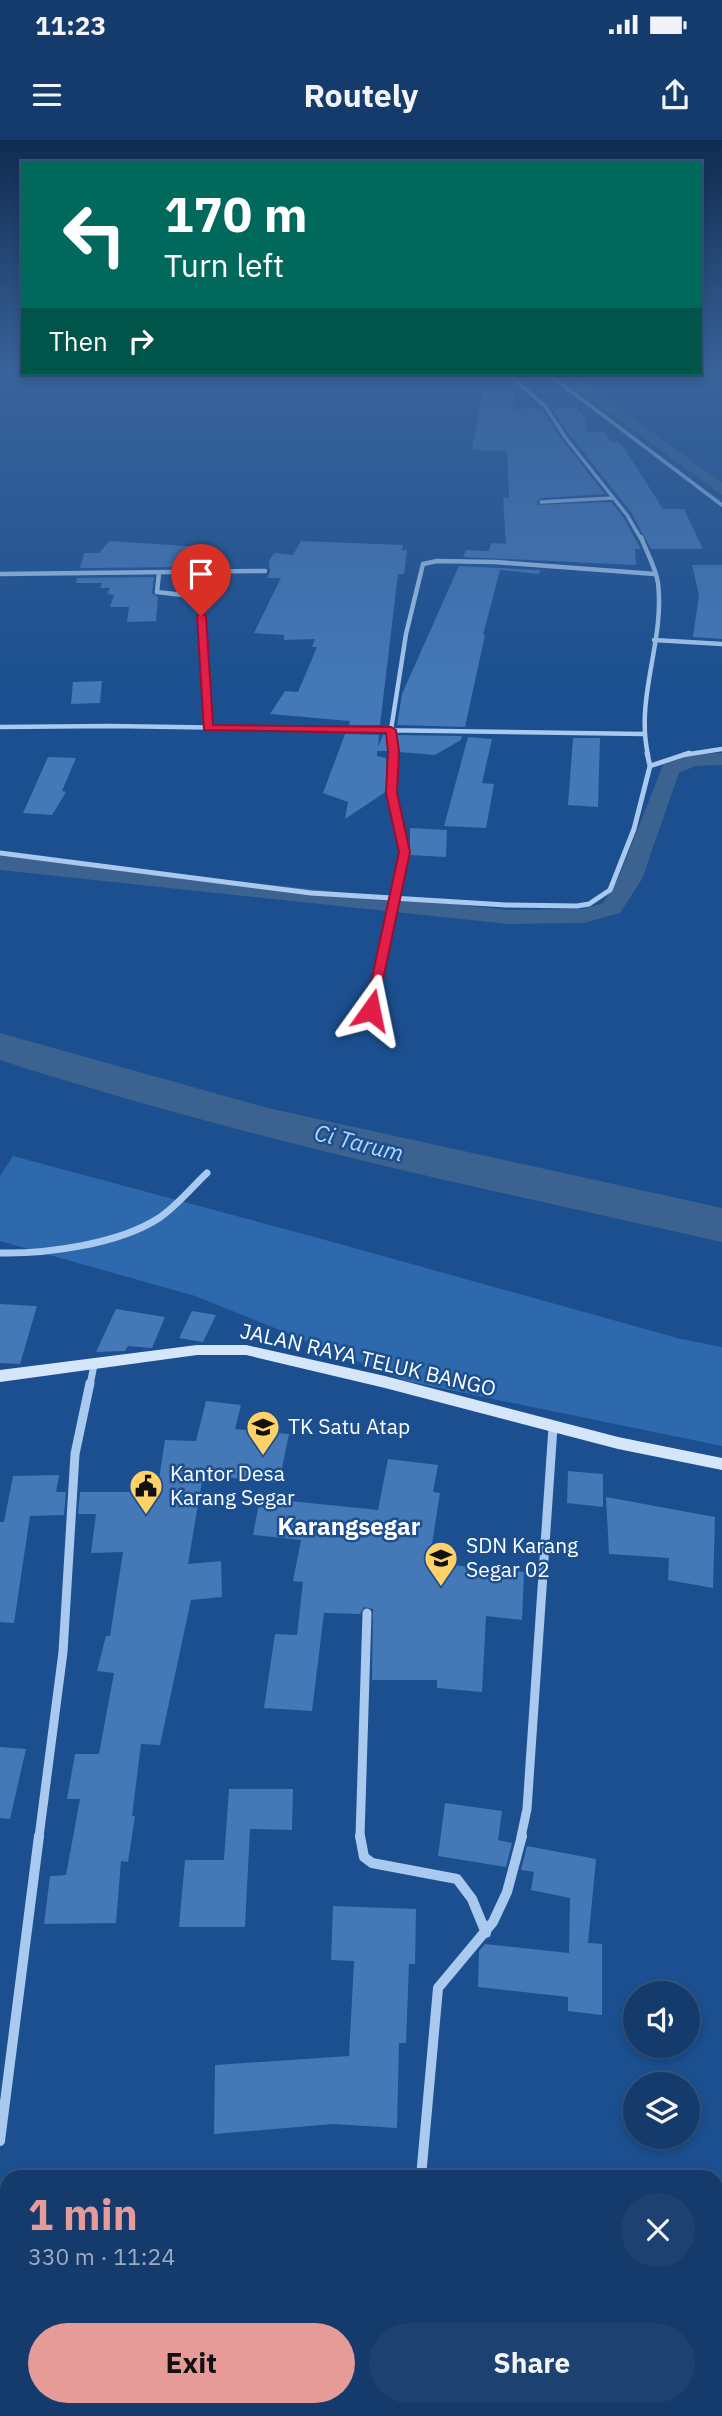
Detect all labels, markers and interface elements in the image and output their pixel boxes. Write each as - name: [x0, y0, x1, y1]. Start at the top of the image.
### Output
- text: 11:23: [35, 8, 106, 42]
- text: Routely: [304, 74, 418, 116]
- icon: menu: [28, 76, 66, 114]
- icon: share: [656, 76, 694, 114]
- text: 170 m: [164, 182, 308, 245]
- icon: left: [49, 189, 140, 280]
- text: Turn left: [164, 244, 284, 286]
- icon: right: [122, 322, 160, 360]
- text: Then: [49, 324, 108, 358]
- pin: [171, 544, 231, 616]
- icon: arrive: [182, 555, 220, 593]
- position arrow: [334, 973, 408, 1047]
- water label: Ci Tarum: [312, 1116, 407, 1168]
- street label: JALAN RAYA TELUK BANGO: [238, 1316, 499, 1402]
- school or university icon: TK Satu Atap: [244, 1408, 282, 1457]
- place label: TK Satu Atap: [288, 1412, 410, 1440]
- place label: Kantor Desa Karang Segar: [170, 1459, 295, 1511]
- public building icon: Kantor Desa Karang Segar: [127, 1467, 165, 1516]
- district label: Karangsegar: [278, 1510, 421, 1542]
- place label: SDN Karang Segar 02: [466, 1531, 578, 1583]
- school or university icon: SDN Karang Segar 02: [422, 1539, 460, 1588]
- map controls: [623, 1981, 700, 2149]
- button: sound: [623, 1981, 700, 2058]
- button: layers: [623, 2072, 700, 2149]
- text: 1 min: [28, 2187, 138, 2242]
- button: close: [621, 2193, 695, 2267]
- text: 330 m · 11:24: [28, 2241, 175, 2271]
- button: Exit: [28, 2323, 355, 2403]
- button: Share: [369, 2323, 695, 2403]

